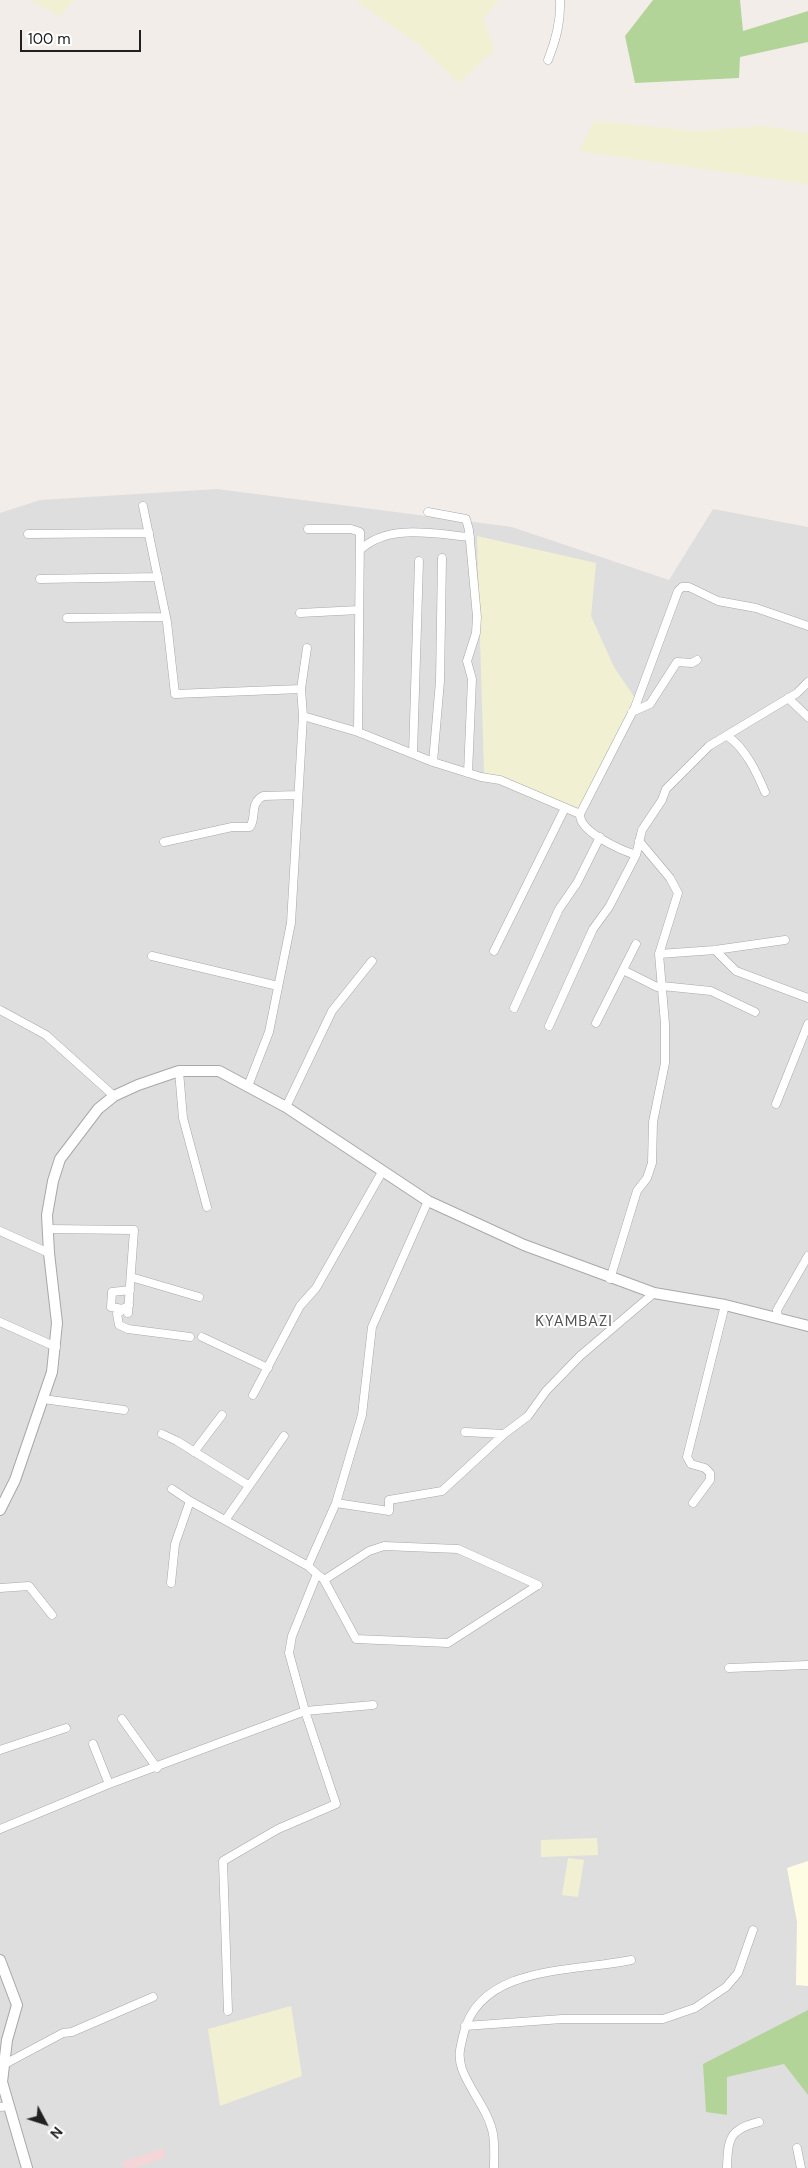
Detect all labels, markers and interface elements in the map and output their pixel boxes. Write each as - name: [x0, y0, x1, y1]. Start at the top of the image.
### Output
- scale bar: [22, 20, 144, 52]
- text: 100 m: [28, 29, 71, 49]
- district label: KYAMBAZI: [534, 1313, 614, 1331]
- north arrow: [20, 2098, 70, 2148]
- text: N: [46, 2123, 67, 2142]

